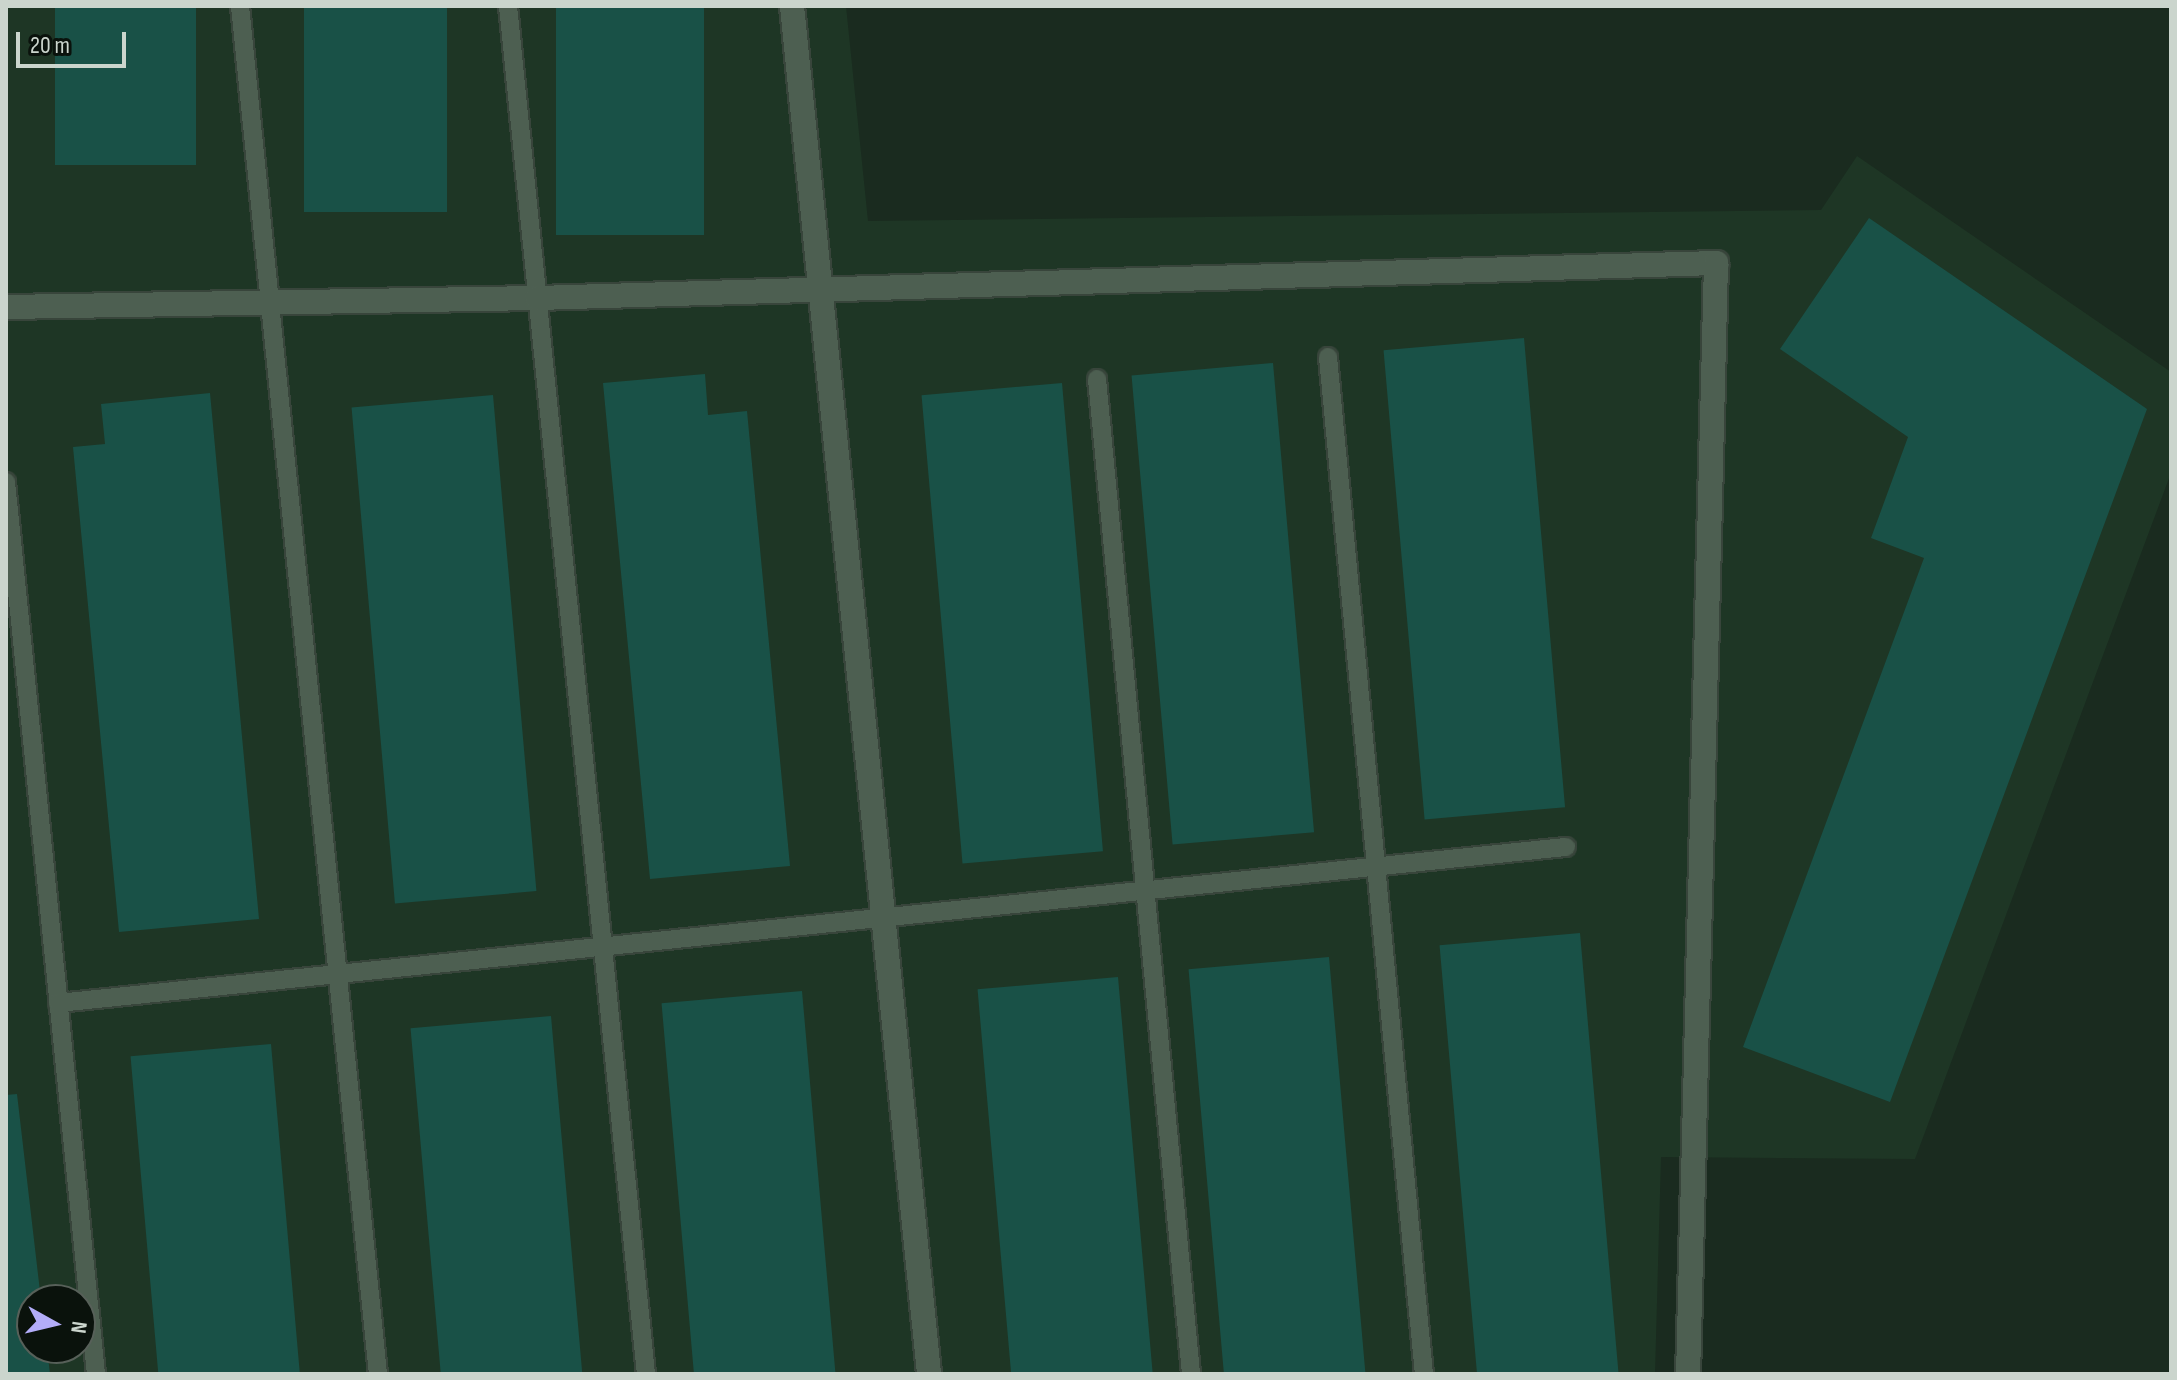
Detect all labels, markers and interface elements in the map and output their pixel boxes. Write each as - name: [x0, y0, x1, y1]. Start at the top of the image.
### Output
- scale bar: [20, 16, 130, 66]
- text: 20 m: [30, 31, 70, 60]
- north arrow: [16, 1284, 96, 1364]
- text: N: [64, 1319, 92, 1335]

